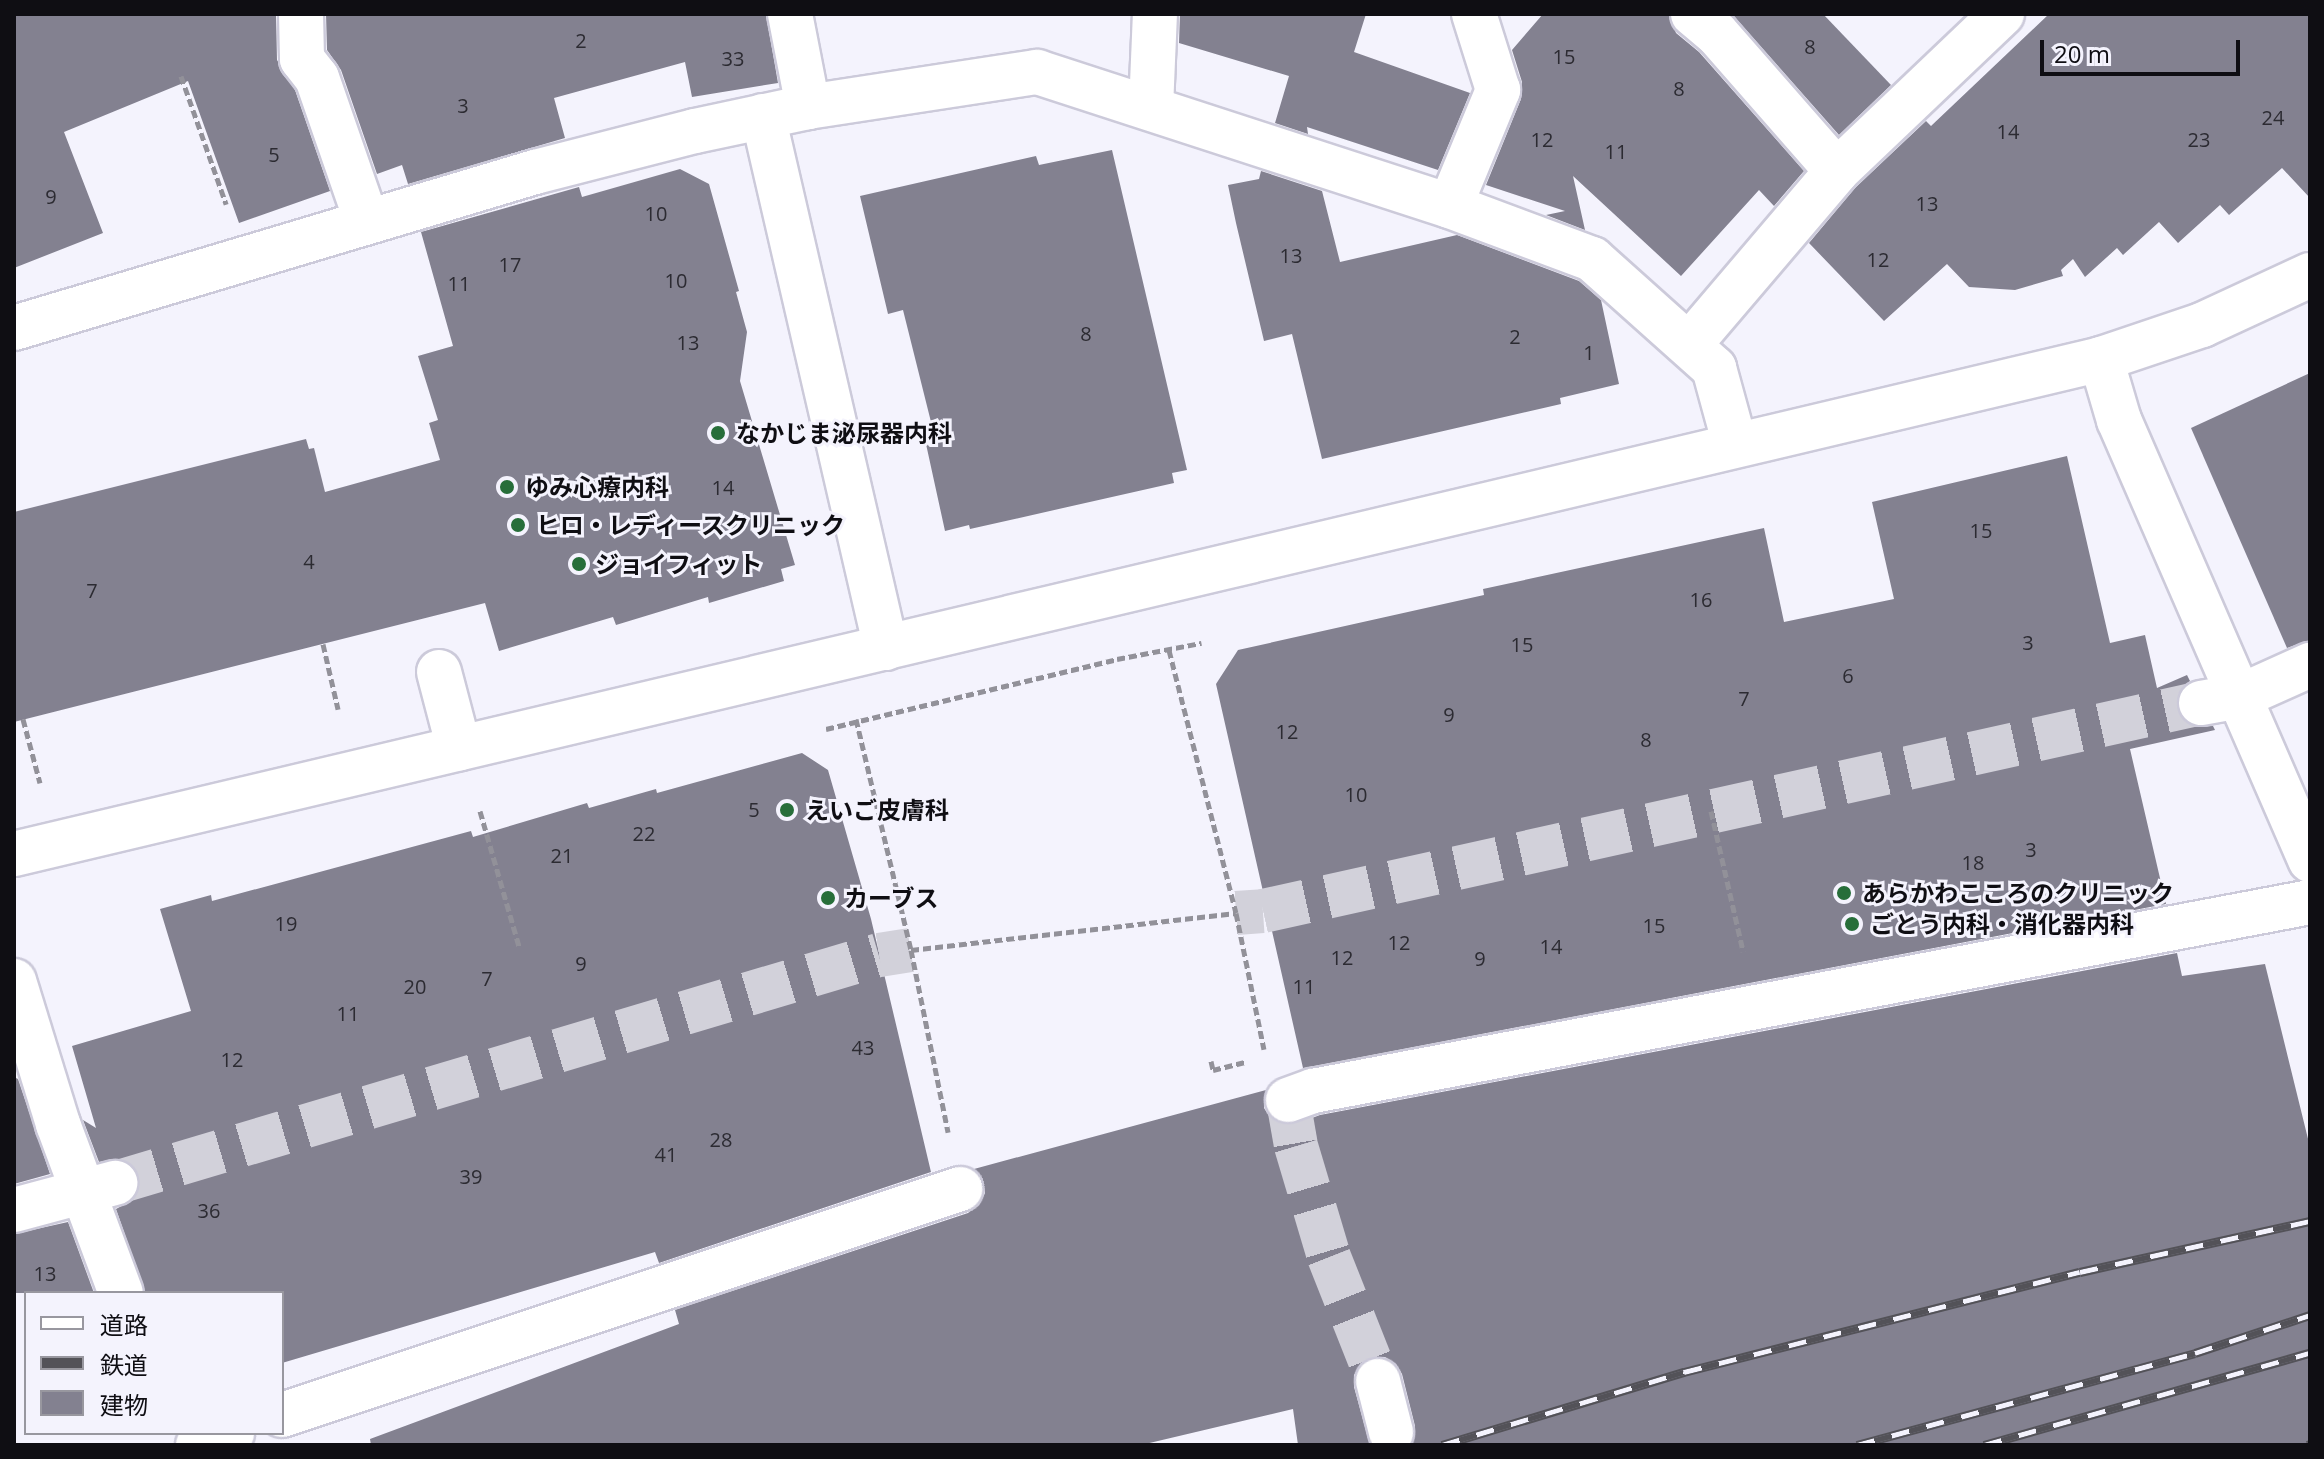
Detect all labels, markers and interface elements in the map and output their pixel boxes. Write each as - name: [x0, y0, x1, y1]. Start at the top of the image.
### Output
- scale bar: [2044, 24, 2244, 74]
- house number: 2: [575, 28, 587, 52]
- house number: 8: [1804, 34, 1816, 58]
- text: 20 m: [2054, 37, 2110, 70]
- house number: 15: [1553, 44, 1575, 68]
- house number: 33: [722, 46, 744, 70]
- house number: 8: [1673, 76, 1685, 100]
- house number: 3: [457, 93, 469, 117]
- house number: 24: [2262, 105, 2284, 129]
- house number: 14: [1997, 119, 2019, 143]
- house number: 12: [1531, 127, 1553, 151]
- house number: 23: [2188, 127, 2210, 151]
- house number: 11: [1605, 139, 1627, 163]
- house number: 5: [268, 142, 280, 166]
- house number: 9: [45, 184, 57, 208]
- house number: 13: [1916, 191, 1938, 215]
- house number: 10: [645, 201, 667, 225]
- house number: 13: [1280, 243, 1302, 267]
- house number: 12: [1867, 247, 1889, 271]
- house number: 17: [499, 252, 521, 276]
- house number: 10: [665, 268, 687, 292]
- house number: 11: [448, 271, 470, 295]
- house number: 8: [1080, 321, 1092, 345]
- house number: 2: [1509, 324, 1521, 348]
- house number: 13: [677, 330, 699, 354]
- house number: 1: [1583, 340, 1595, 364]
- place label: なかじま泌尿器内科: [736, 419, 952, 447]
- marker: なかじま泌尿器内科: [707, 422, 729, 444]
- place label: ゆみ心療内科: [525, 473, 669, 501]
- house number: 14: [712, 475, 734, 499]
- marker: ゆみ心療内科: [496, 476, 518, 498]
- place label: ヒロ・レディースクリニック: [536, 511, 848, 539]
- marker: ヒロ・レディースクリニック: [507, 514, 529, 536]
- house number: 15: [1970, 518, 1992, 542]
- house number: 4: [303, 549, 315, 573]
- place label: ジョイフィット: [595, 550, 763, 578]
- marker: ジョイフィット: [570, 555, 588, 573]
- house number: 7: [86, 578, 98, 602]
- house number: 16: [1690, 587, 1712, 611]
- house number: 3: [2022, 630, 2034, 654]
- house number: 15: [1511, 632, 1533, 656]
- house number: 6: [1842, 663, 1854, 687]
- house number: 7: [1738, 686, 1750, 710]
- house number: 9: [1443, 702, 1455, 726]
- house number: 12: [1276, 719, 1298, 743]
- house number: 8: [1640, 727, 1652, 751]
- house number: 10: [1345, 782, 1367, 806]
- place label: えいご皮膚科: [805, 796, 949, 824]
- house number: 5: [748, 797, 760, 821]
- marker: えいご皮膚科: [776, 799, 798, 821]
- house number: 22: [633, 821, 655, 845]
- house number: 3: [2025, 837, 2037, 861]
- house number: 21: [551, 843, 573, 867]
- house number: 18: [1962, 850, 1984, 874]
- place label: あらかわこころのクリニック: [1862, 879, 2174, 907]
- marker: あらかわこころのクリニック: [1833, 882, 1855, 904]
- place label: カーブス: [844, 884, 940, 912]
- marker: カーブス: [819, 889, 837, 907]
- place label: ごとう内科・消化器内科: [1870, 910, 2134, 938]
- house number: 19: [275, 911, 297, 935]
- house number: 15: [1643, 913, 1665, 937]
- marker: ごとう内科・消化器内科: [1841, 913, 1863, 935]
- house number: 12: [1388, 930, 1410, 954]
- house number: 14: [1540, 934, 1562, 958]
- house number: 12: [1331, 945, 1353, 969]
- house number: 9: [1474, 946, 1486, 970]
- house number: 9: [575, 951, 587, 975]
- house number: 7: [481, 966, 493, 990]
- house number: 20: [404, 974, 426, 998]
- house number: 11: [1293, 974, 1315, 998]
- house number: 11: [337, 1001, 359, 1025]
- house number: 43: [852, 1035, 874, 1059]
- house number: 12: [221, 1047, 243, 1071]
- house number: 28: [710, 1127, 732, 1151]
- house number: 41: [655, 1142, 677, 1166]
- house number: 39: [460, 1164, 482, 1188]
- house number: 36: [198, 1198, 220, 1222]
- house number: 13: [34, 1261, 56, 1285]
- legend: [24, 1291, 284, 1435]
- text: 道路: [100, 1308, 148, 1341]
- text: 鉄道: [100, 1348, 148, 1381]
- text: 建物: [100, 1388, 148, 1421]

